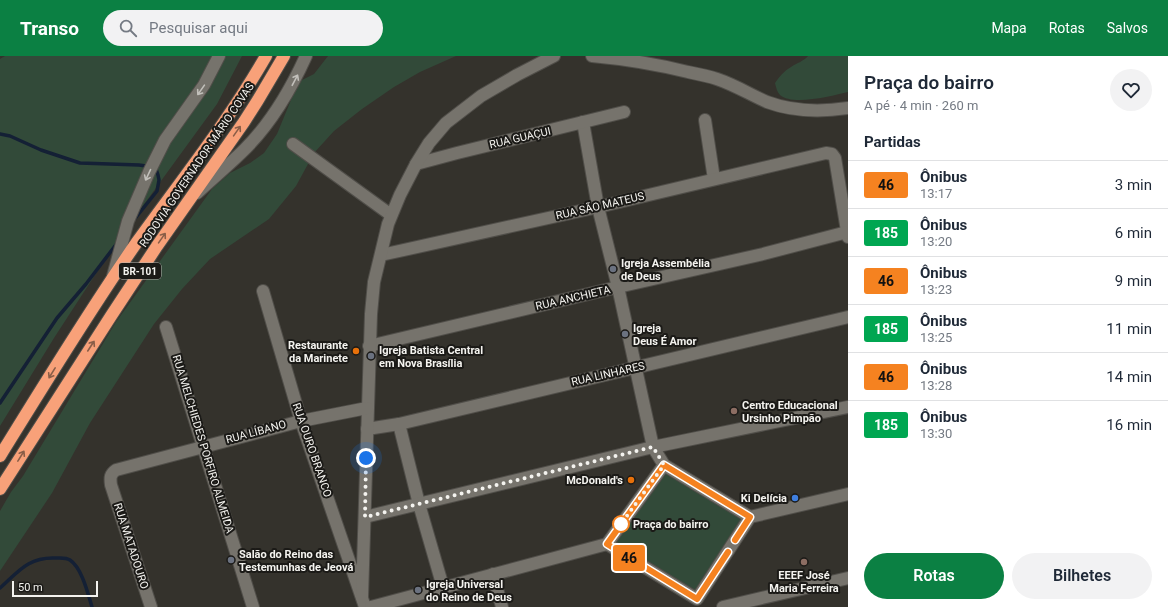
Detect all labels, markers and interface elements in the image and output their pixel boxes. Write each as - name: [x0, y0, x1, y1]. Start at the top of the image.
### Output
- search box: [103, 10, 383, 46]
- text: Transo: [20, 17, 79, 40]
- icon: search: [117, 17, 139, 39]
- text: Pesquisar aqui: [149, 19, 248, 37]
- text: Mapa: [991, 20, 1027, 36]
- text: Rotas: [1049, 20, 1085, 36]
- text: Salvos: [1107, 20, 1148, 36]
- button: heart: [1110, 69, 1152, 111]
- text: Praça do bairro: [864, 71, 994, 94]
- one-way arrow: [291, 74, 299, 86]
- street label: RODOVIA GOVERNADOR MÁRIO COVAS: [137, 80, 257, 250]
- one-way arrow: [197, 85, 205, 96]
- text: A pé · 4 min · 260 m: [864, 98, 978, 113]
- street label: RUA GUAÇUI: [488, 125, 552, 151]
- one-way arrow: [233, 126, 241, 137]
- text: Partidas: [864, 133, 921, 151]
- one-way arrow: [144, 168, 151, 180]
- text: Ônibus: [920, 168, 967, 186]
- text: 3 min: [1115, 176, 1152, 194]
- text: 46: [878, 177, 894, 193]
- text: 13:17: [920, 186, 952, 201]
- street label: RUA SÃO MATEUS: [555, 189, 646, 222]
- text: Ônibus: [920, 216, 967, 234]
- text: 6 min: [1115, 224, 1152, 242]
- text: 185: [874, 225, 898, 241]
- one-way arrow: [158, 232, 166, 243]
- text: 13:20: [920, 234, 952, 249]
- place label: Igreja Assembélia de Deus: [621, 257, 710, 283]
- road number: BR-101: [119, 263, 161, 279]
- marker: Igreja Assembélia de Deus: [608, 264, 618, 274]
- text: Ônibus: [920, 264, 967, 282]
- text: 9 min: [1115, 272, 1152, 290]
- text: 46: [878, 273, 894, 289]
- text: 13:23: [920, 282, 952, 297]
- street label: RUA ANCHIETA: [534, 283, 612, 313]
- text: Ônibus: [920, 312, 967, 330]
- text: 11 min: [1106, 320, 1152, 338]
- text: 185: [874, 321, 898, 337]
- place label: Igreja Deus É Amor: [633, 322, 697, 348]
- marker: Igreja Deus É Amor: [620, 329, 630, 339]
- text: 13:25: [920, 330, 952, 345]
- place label: Restaurante da Marinete: [288, 339, 348, 365]
- one-way arrow: [87, 340, 95, 352]
- place label: Igreja Batista Central em Nova Brasília: [379, 344, 483, 370]
- marker: Restaurante da Marinete: [351, 346, 361, 356]
- marker: Igreja Batista Central em Nova Brasília: [366, 351, 376, 361]
- street label: RUA MELCHIEDES PORFIRO ALMEIDA: [170, 353, 237, 536]
- street label: RUA LINHARES: [570, 359, 647, 389]
- text: Ônibus: [920, 360, 967, 378]
- one-way arrow: [48, 367, 56, 379]
- text: 14 min: [1106, 368, 1152, 386]
- text: 46: [878, 369, 894, 385]
- text: 13:28: [920, 378, 952, 393]
- place label: Centro Educacional Ursinho Pimpão: [742, 399, 838, 425]
- street label: RUA OURO BRANCO: [290, 401, 334, 499]
- marker: Centro Educacional Ursinho Pimpão: [729, 406, 739, 416]
- text: Ônibus: [920, 408, 967, 426]
- text: 16 min: [1106, 416, 1152, 434]
- text: 185: [874, 417, 898, 433]
- street label: RUA LÍBANO: [224, 418, 288, 446]
- text: 13:30: [920, 426, 952, 441]
- your location: [356, 448, 376, 468]
- one-way arrow: [17, 450, 25, 462]
- place label: McDonald's: [566, 474, 623, 487]
- marker: McDonald's: [626, 475, 636, 485]
- place label: Ki Delícia: [741, 492, 787, 505]
- marker: Ki Delícia: [790, 493, 800, 503]
- street label: RUA MATADOURO: [111, 501, 151, 591]
- marker: Praça do bairro: [612, 515, 630, 533]
- place label: Praça do bairro: [633, 518, 708, 531]
- line badge: 46: [611, 545, 647, 571]
- place label: Salão do Reino das Testemunhas de Jeová: [239, 548, 353, 574]
- text: 46: [621, 550, 637, 566]
- button: Rotas: [864, 553, 1004, 599]
- button: Bilhetes: [1012, 553, 1152, 599]
- marker: Salão do Reino das Testemunhas de Jeová: [226, 555, 236, 565]
- marker: EEEF José Maria Ferreira: [799, 557, 809, 567]
- place label: EEEF José Maria Ferreira: [769, 569, 839, 595]
- place label: Igreja Universal do Reino de Deus: [426, 578, 512, 604]
- scale bar: [12, 579, 98, 598]
- text: 50 m: [18, 581, 43, 594]
- marker: Igreja Universal do Reino de Deus: [413, 585, 423, 595]

